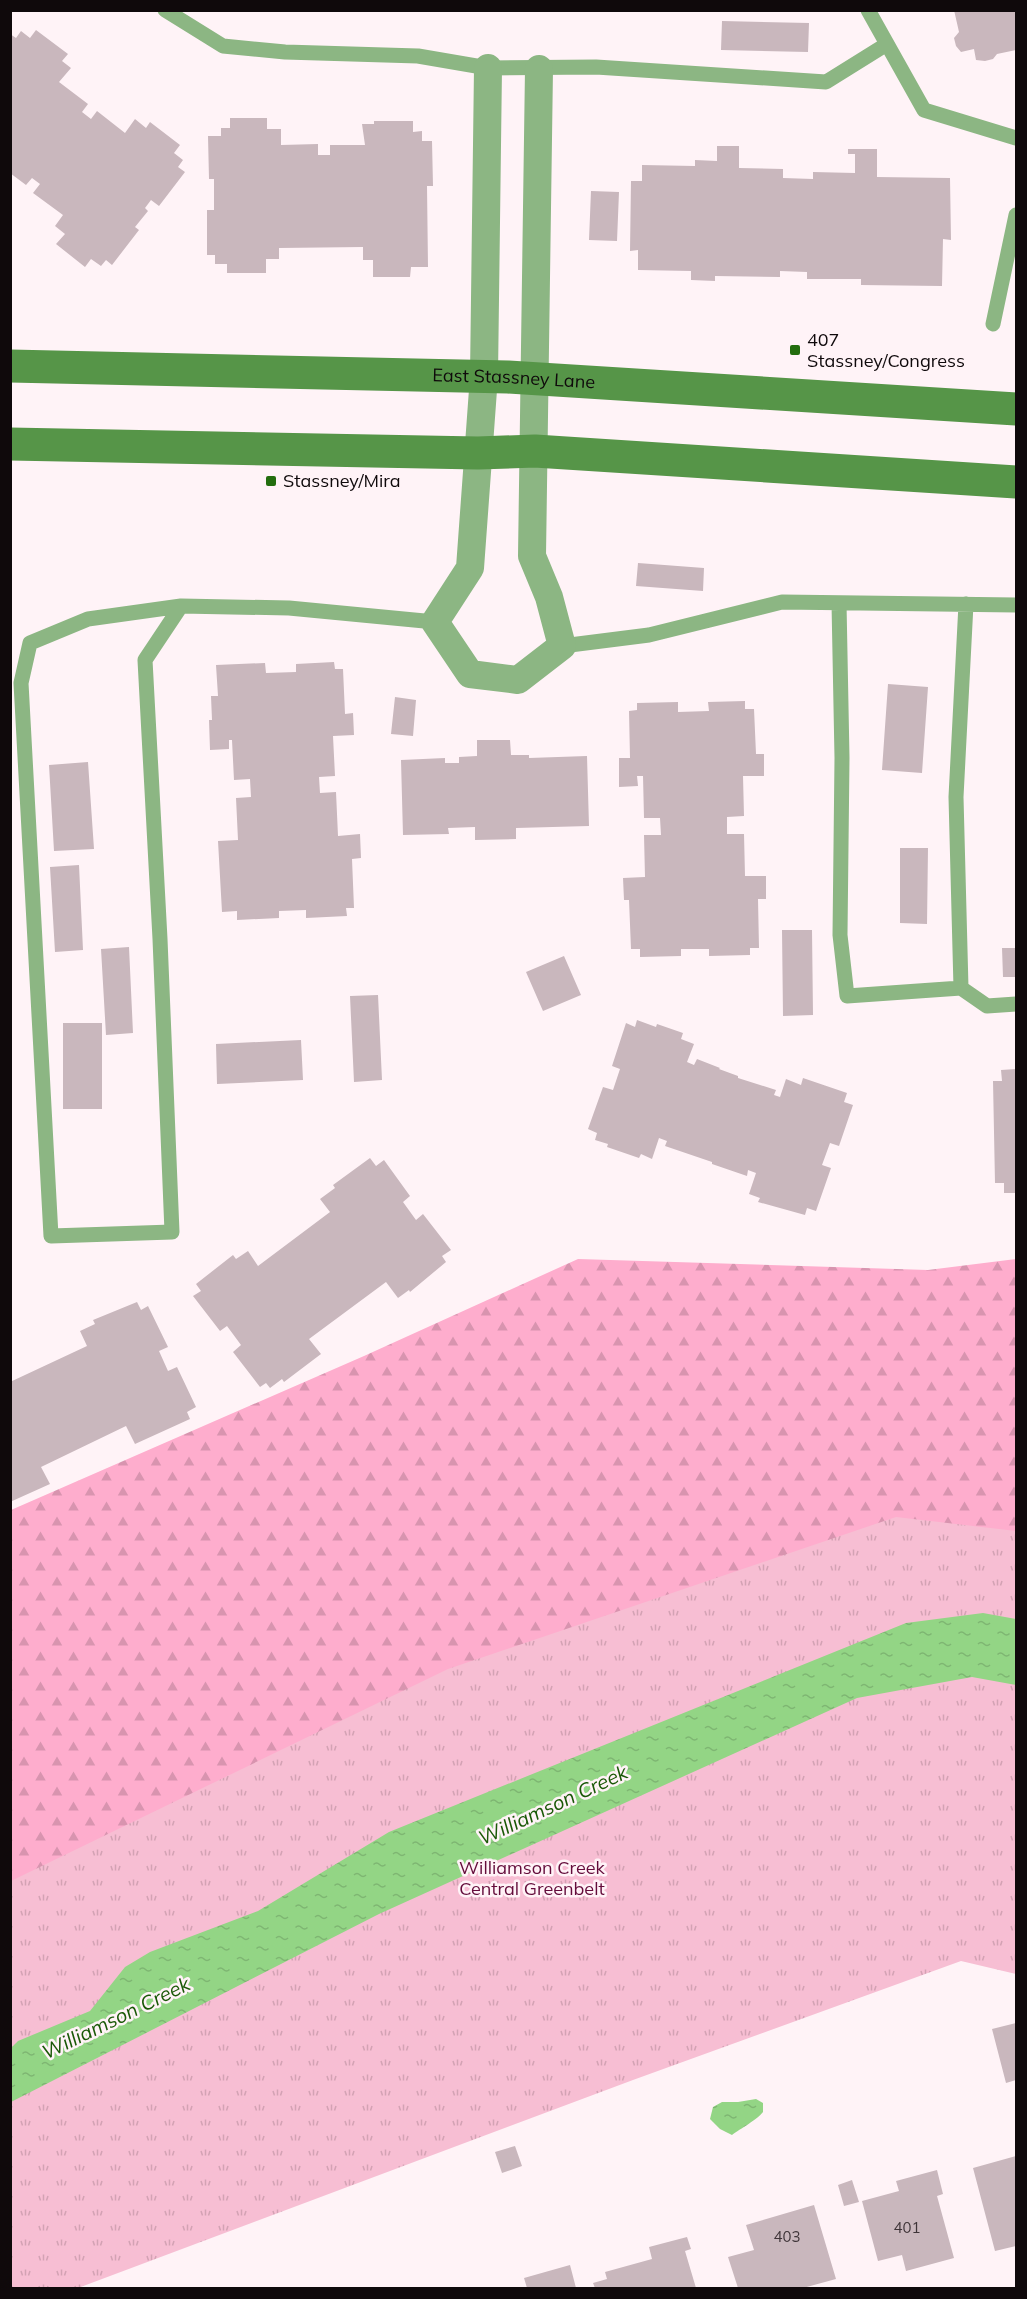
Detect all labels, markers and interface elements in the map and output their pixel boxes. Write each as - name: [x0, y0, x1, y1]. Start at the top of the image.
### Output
- place label: 407 Stassney/Congress: [807, 328, 965, 372]
- marker: 407 Stassney/Congress: [788, 343, 802, 357]
- street label: East Stassney Lane: [432, 363, 596, 393]
- place label: Stassney/Mira: [283, 469, 401, 492]
- marker: Stassney/Mira: [264, 474, 278, 488]
- water label: Williamson Creek: [474, 1759, 632, 1850]
- park label: Williamson Creek Central Greenbelt: [459, 1856, 606, 1900]
- water label: Williamson Creek: [37, 1971, 195, 2064]
- house number: 401: [893, 2218, 921, 2237]
- house number: 403: [773, 2227, 801, 2246]

